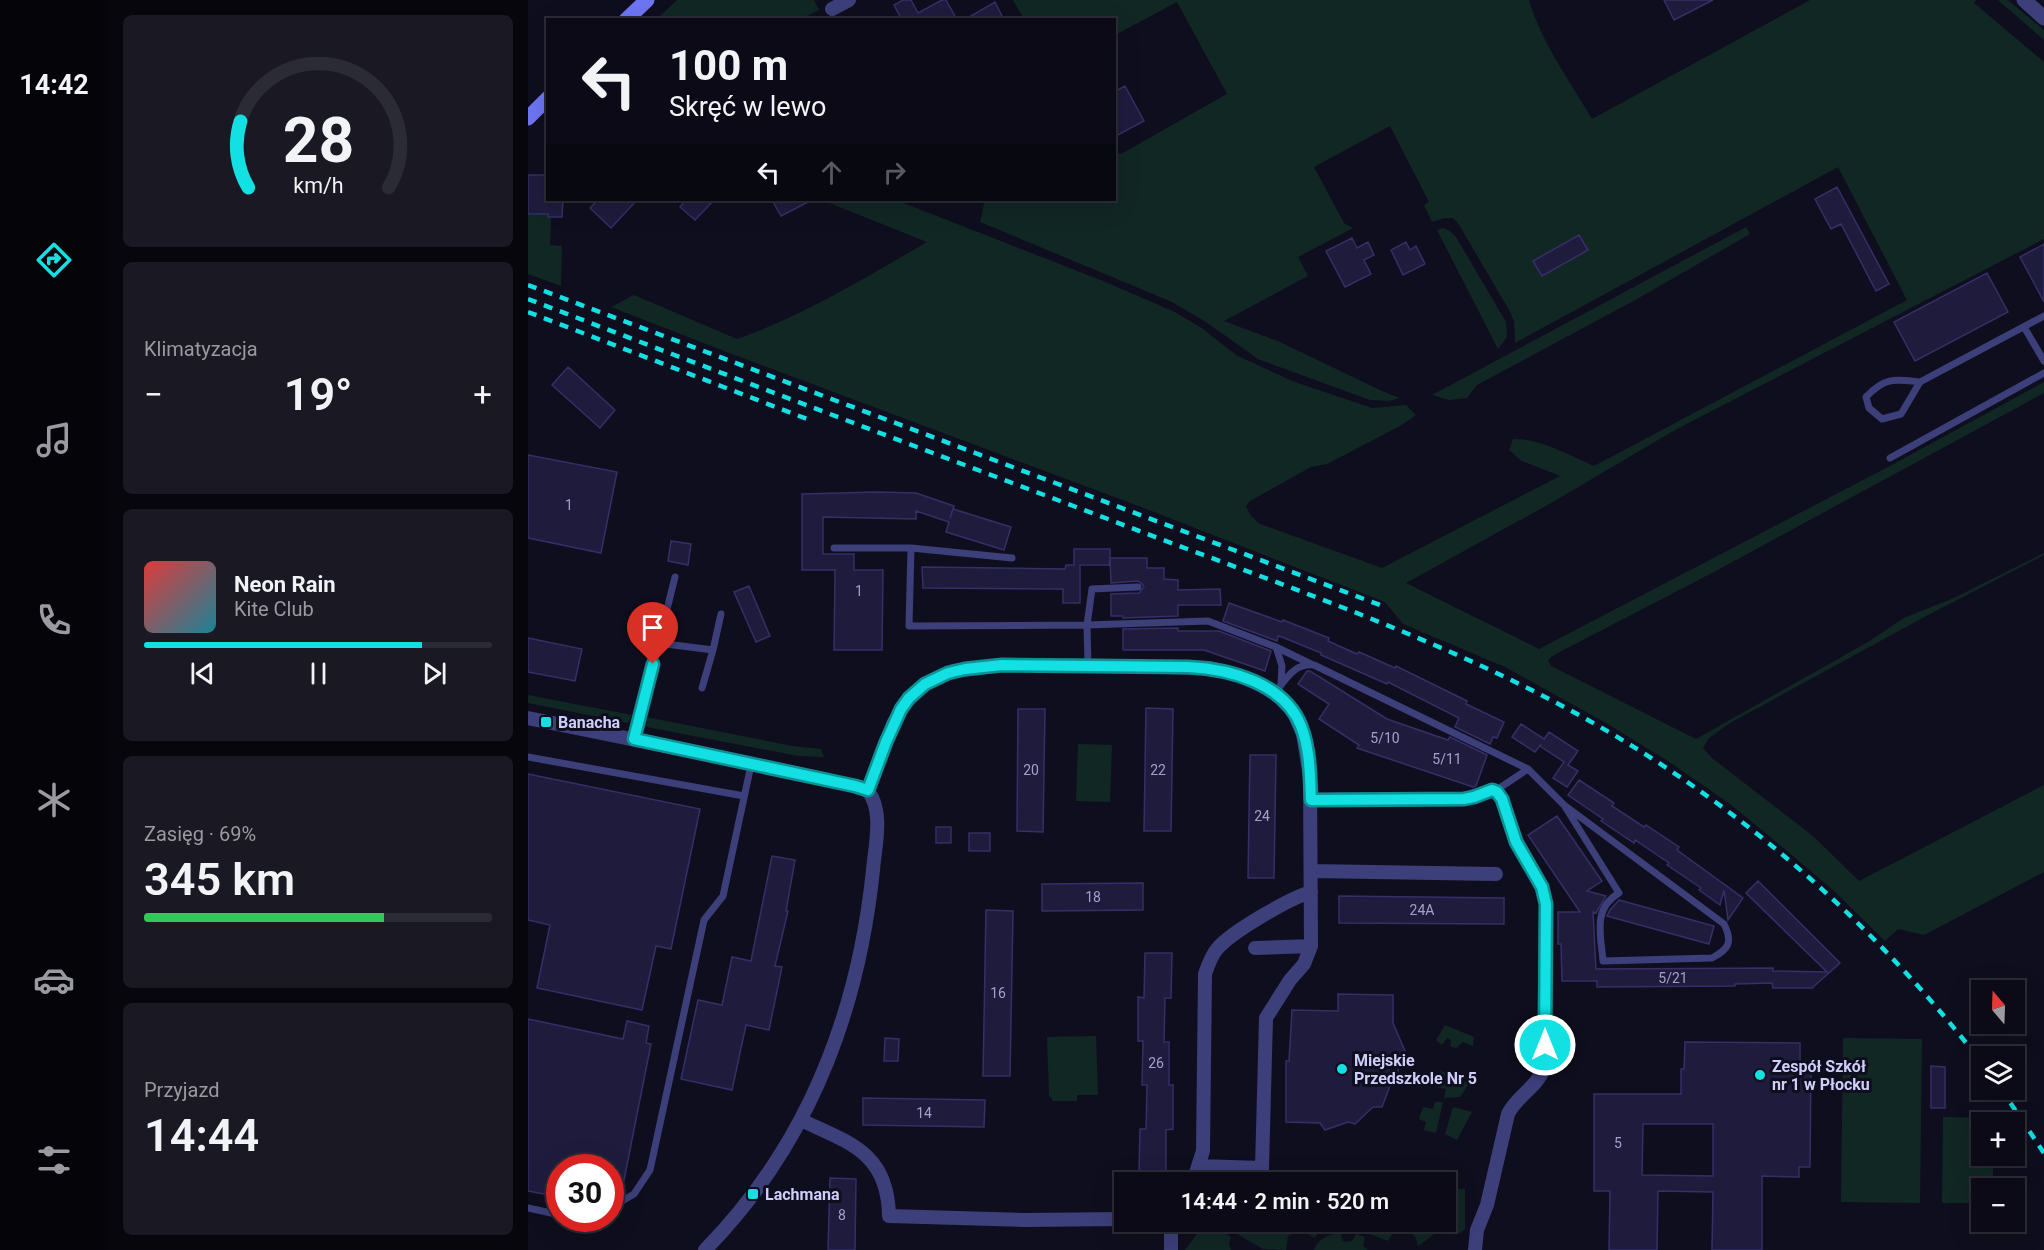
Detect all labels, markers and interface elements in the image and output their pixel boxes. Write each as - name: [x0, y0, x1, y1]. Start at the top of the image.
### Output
- text: 100 m: [669, 41, 788, 90]
- icon: left: [570, 42, 648, 120]
- text: 14:42: [19, 69, 89, 101]
- text: Skręć w lewo: [669, 91, 826, 123]
- text: 28: [282, 104, 354, 177]
- icon: left: [752, 156, 785, 189]
- icon: ahead: [815, 156, 848, 189]
- icon: right: [878, 156, 911, 189]
- text: km/h: [293, 173, 343, 198]
- icon: directions: [33, 239, 75, 281]
- text: Klimatyzacja: [144, 337, 258, 361]
- text: 19°: [284, 368, 352, 421]
- text: −: [144, 375, 163, 414]
- text: +: [473, 375, 492, 414]
- icon: music: [33, 419, 75, 461]
- house number: 1: [565, 497, 573, 513]
- text: Neon Rain: [234, 572, 336, 597]
- house number: 1: [855, 583, 863, 599]
- text: Kite Club: [234, 597, 314, 621]
- icon: phone: [33, 599, 75, 641]
- pin: [627, 602, 678, 664]
- icon: arrive: [636, 611, 669, 644]
- icon: previous: [186, 657, 219, 690]
- icon: pause: [302, 657, 335, 690]
- icon: next: [418, 657, 451, 690]
- place label: Banacha: [558, 713, 621, 732]
- marker: Banacha: [539, 715, 553, 729]
- house number: 5/10: [1370, 730, 1400, 746]
- house number: 5/11: [1432, 751, 1462, 767]
- house number: 20: [1023, 762, 1039, 778]
- house number: 22: [1150, 762, 1166, 778]
- icon: climate: [33, 779, 75, 821]
- house number: 24: [1254, 808, 1270, 824]
- text: Zasięg · 69%: [144, 822, 256, 846]
- text: 345 km: [144, 853, 295, 906]
- house number: 18: [1085, 889, 1101, 905]
- house number: 24A: [1410, 902, 1434, 918]
- icon: car: [33, 959, 75, 1001]
- house number: 5/21: [1658, 970, 1688, 986]
- north arrow: [1971, 980, 2025, 1034]
- map controls: [1971, 980, 2025, 1232]
- house number: 16: [990, 985, 1006, 1001]
- position arrow: [1513, 1013, 1577, 1077]
- button: layers: [1971, 1046, 2025, 1100]
- place label: Miejskie Przedszkole Nr 5: [1354, 1051, 1477, 1088]
- house number: 26: [1148, 1055, 1164, 1071]
- place label: Zespół Szkół nr 1 w Płocku: [1772, 1057, 1870, 1094]
- marker: Miejskie Przedszkole Nr 5: [1335, 1062, 1349, 1076]
- marker: Zespół Szkół nr 1 w Płocku: [1753, 1068, 1767, 1082]
- text: Przyjazd: [144, 1078, 220, 1102]
- house number: 14: [916, 1105, 932, 1121]
- text: 14:44: [144, 1109, 259, 1162]
- button: +: [1971, 1112, 2025, 1166]
- house number: 5: [1614, 1135, 1622, 1151]
- icon: filters: [33, 1139, 75, 1181]
- speed limit sign: 30: [546, 1154, 624, 1232]
- button: −: [1971, 1178, 2025, 1232]
- place label: Lachmana: [765, 1185, 840, 1204]
- marker: Lachmana: [746, 1187, 760, 1201]
- text: 14:44 · 2 min · 520 m: [1181, 1189, 1389, 1214]
- house number: 8: [838, 1207, 846, 1223]

